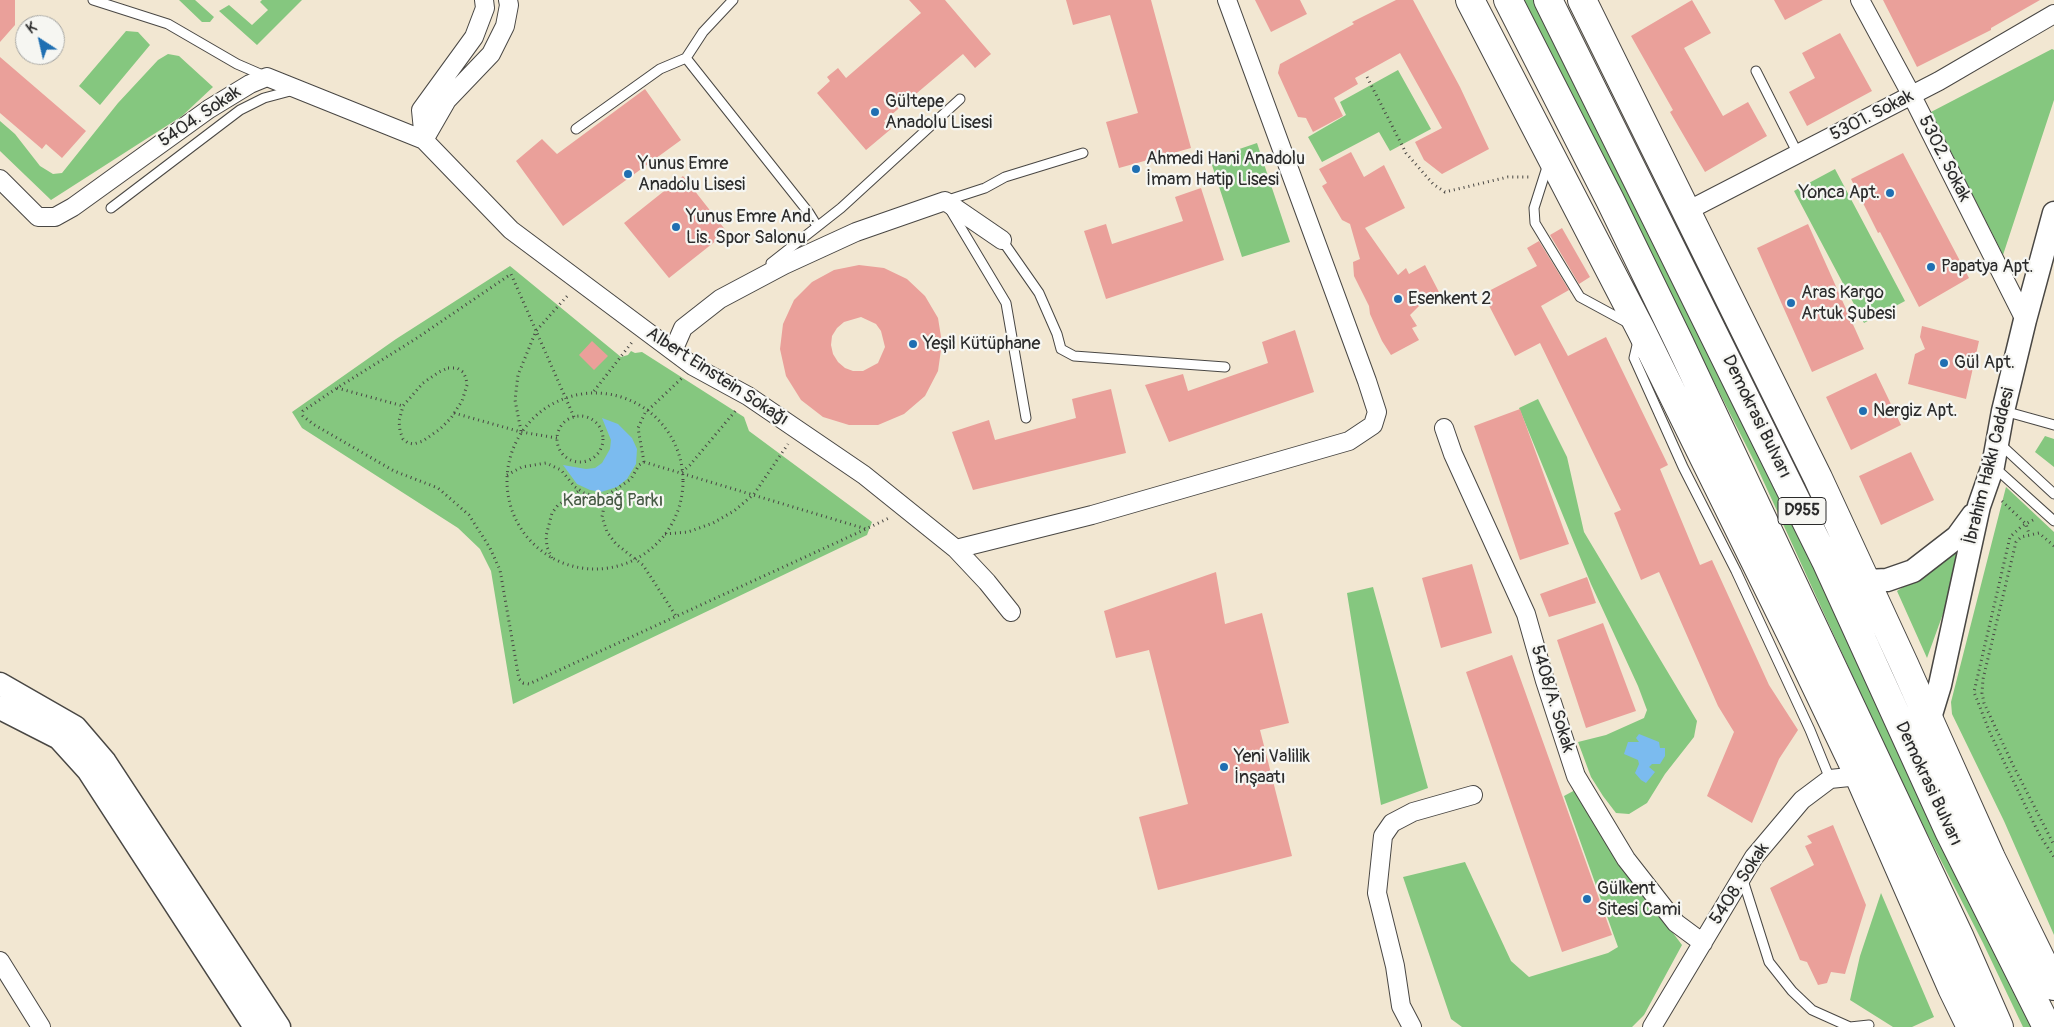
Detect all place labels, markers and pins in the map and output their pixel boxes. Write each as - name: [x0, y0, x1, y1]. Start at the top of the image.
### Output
- place label: Gültepe Anadolu Lisesi: [885, 91, 992, 134]
- marker: Gültepe Anadolu Lisesi: [869, 106, 881, 118]
- place label: Ahmedi Hani Anadolu İmam Hatip Lisesi: [1146, 148, 1305, 190]
- place label: Yunus Emre Anadolu Lisesi: [638, 153, 745, 195]
- marker: Ahmedi Hani Anadolu İmam Hatip Lisesi: [1130, 163, 1142, 175]
- marker: Yunus Emre Anadolu Lisesi: [622, 168, 634, 180]
- place label: Yonca Apt.: [1799, 182, 1880, 204]
- marker: Yonca Apt.: [1884, 187, 1896, 199]
- place label: Yunus Emre And. Lis. Spor Salonu: [686, 206, 815, 248]
- marker: Yunus Emre And. Lis. Spor Salonu: [670, 221, 682, 233]
- place label: Papatya Apt.: [1941, 256, 2034, 278]
- marker: Papatya Apt.: [1925, 261, 1937, 273]
- place label: Aras Kargo Artuk Şubesi: [1801, 282, 1896, 324]
- place label: Esenkent 2: [1408, 288, 1491, 310]
- marker: Esenkent 2: [1392, 293, 1404, 305]
- marker: Aras Kargo Artuk Şubesi: [1785, 297, 1797, 309]
- place label: Yeşil Kütüphane: [923, 333, 1040, 355]
- marker: Yeşil Kütüphane: [907, 338, 919, 350]
- place label: Gül Apt.: [1954, 352, 2015, 374]
- marker: Gül Apt.: [1938, 357, 1950, 369]
- place label: Nergiz Apt.: [1873, 400, 1957, 422]
- marker: Nergiz Apt.: [1857, 405, 1869, 417]
- place label: Yeni Valilik İnşaatı: [1234, 746, 1310, 789]
- marker: Yeni Valilik İnşaatı: [1218, 761, 1230, 773]
- place label: Gülkent Sitesi Cami: [1597, 878, 1681, 921]
- marker: Gülkent Sitesi Cami: [1581, 893, 1593, 905]

